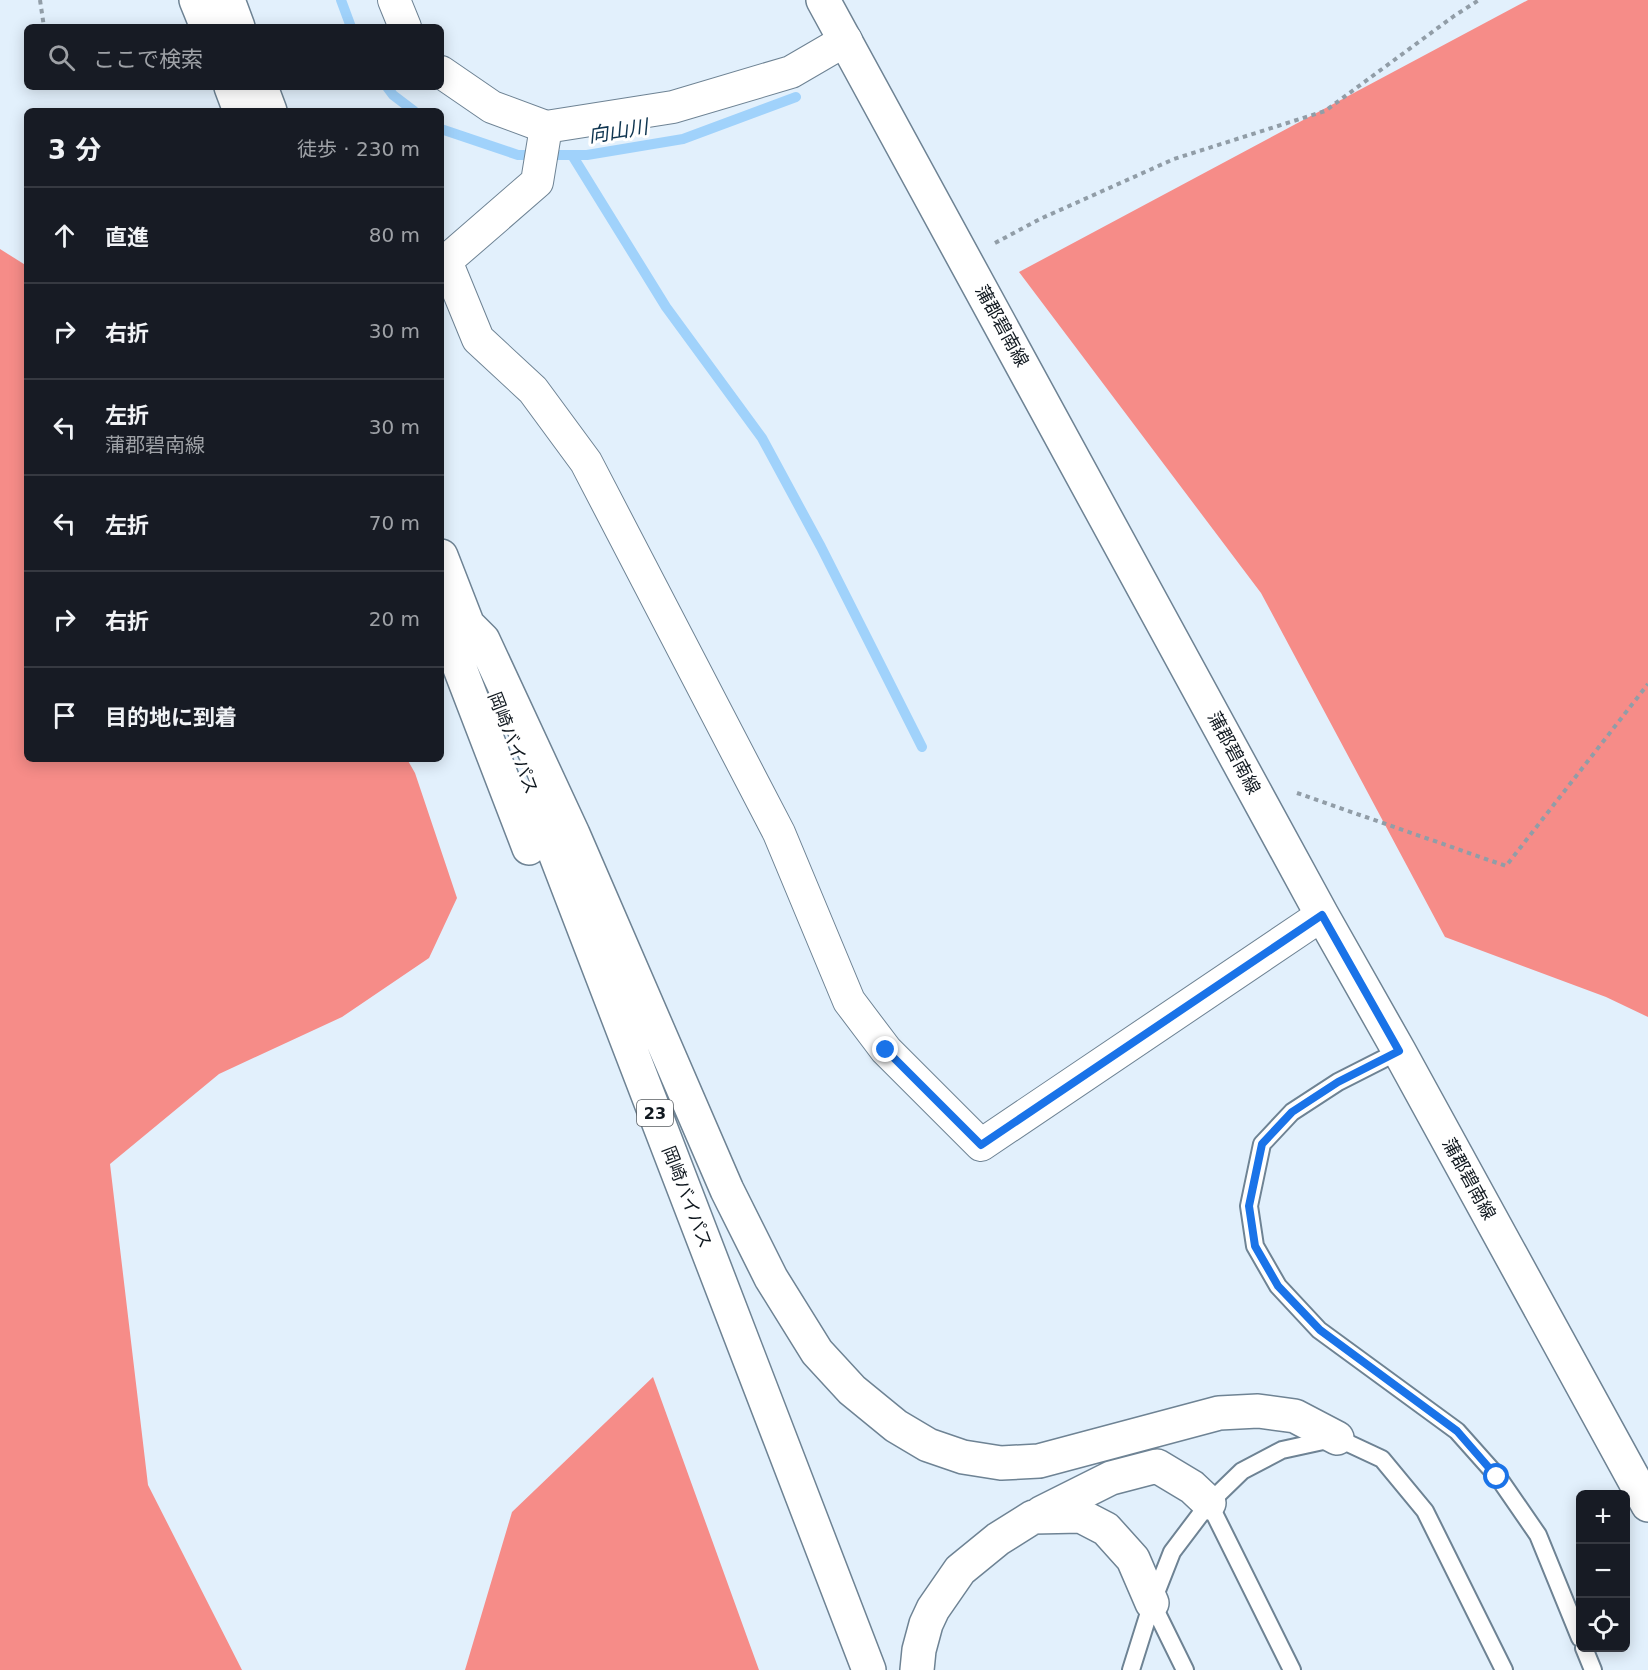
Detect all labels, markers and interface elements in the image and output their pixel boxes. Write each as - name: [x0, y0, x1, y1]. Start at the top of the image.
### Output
- search box: [24, 24, 444, 90]
- icon: search: [45, 41, 78, 74]
- text: ここで検索: [93, 47, 203, 72]
- water label: 向山川: [586, 114, 651, 148]
- text: 3 分: [48, 135, 101, 165]
- text: 徒歩 · 230 m: [297, 137, 420, 161]
- icon: ahead: [48, 219, 81, 252]
- text: 80 m: [369, 223, 420, 247]
- text: 直進: [105, 225, 149, 250]
- street label: 蒲郡碧南線: [971, 281, 1033, 370]
- icon: right: [48, 315, 81, 348]
- text: 30 m: [369, 319, 420, 343]
- text: 右折: [105, 321, 149, 346]
- text: 左折: [105, 403, 149, 428]
- icon: left: [48, 411, 81, 444]
- text: 30 m: [369, 415, 420, 439]
- text: 蒲郡碧南線: [105, 433, 205, 457]
- icon: left: [48, 507, 81, 540]
- text: 70 m: [369, 511, 420, 535]
- text: 左折: [105, 513, 149, 538]
- icon: right: [48, 603, 81, 636]
- text: 20 m: [369, 607, 420, 631]
- text: 右折: [105, 609, 149, 634]
- street label: 岡崎バイパス: [484, 689, 543, 797]
- icon: arrive: [48, 699, 81, 732]
- text: 目的地に到着: [105, 705, 237, 730]
- street label: 蒲郡碧南線: [1204, 708, 1265, 797]
- route end: [872, 1036, 898, 1062]
- road number: 23: [637, 1100, 673, 1126]
- street label: 蒲郡碧南線: [1438, 1134, 1500, 1223]
- street label: 岡崎バイパス: [658, 1143, 717, 1251]
- route start: [1483, 1463, 1509, 1489]
- map controls: [1576, 1490, 1630, 1652]
- button: +: [1576, 1490, 1630, 1544]
- button: −: [1576, 1544, 1630, 1598]
- button: locate: [1576, 1598, 1630, 1652]

